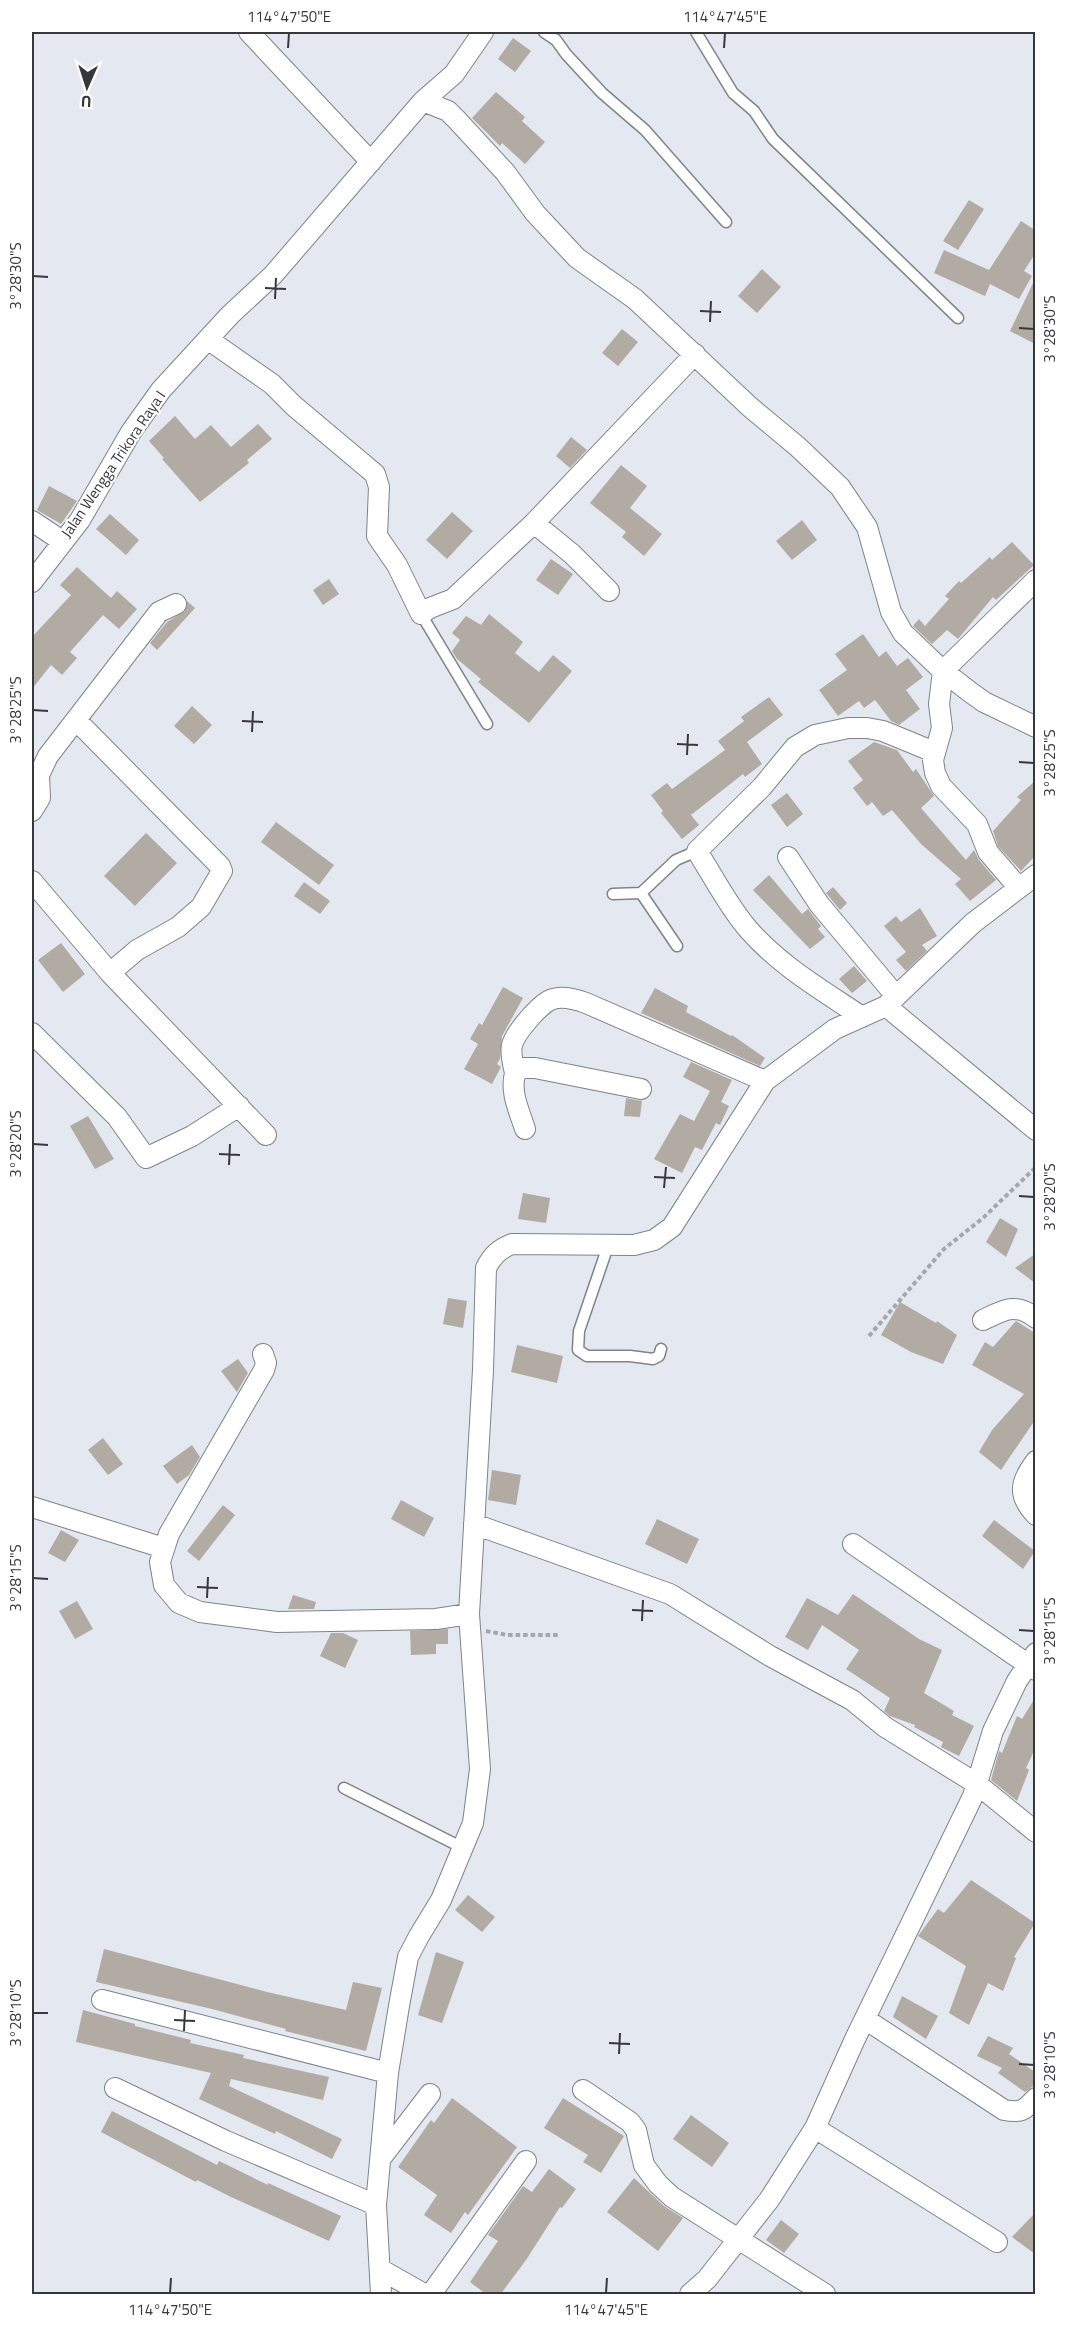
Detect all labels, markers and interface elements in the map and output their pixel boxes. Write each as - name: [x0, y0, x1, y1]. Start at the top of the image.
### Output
- text: 114°47'50"E: [247, 5, 331, 28]
- text: 114°47'45"E: [683, 5, 767, 28]
- north arrow: [57, 57, 117, 117]
- text: U: [80, 90, 92, 114]
- text: 3°28'30"S: [4, 242, 27, 310]
- text: 3°28'30"S: [1038, 295, 1061, 363]
- street label: Jalan Wengga Trikora Raya I: [55, 386, 171, 542]
- text: 3°28'25"S: [4, 676, 27, 744]
- text: 3°28'25"S: [1038, 729, 1061, 797]
- text: 3°28'20"S: [4, 1110, 27, 1178]
- text: 3°28'20"S: [1038, 1163, 1061, 1231]
- text: 3°28'15"S: [4, 1544, 27, 1612]
- text: 3°28'15"S: [1038, 1597, 1061, 1665]
- text: 3°28'10"S: [4, 1979, 27, 2047]
- text: 3°28'10"S: [1038, 2031, 1061, 2099]
- text: 114°47'50"E: [128, 2298, 212, 2321]
- text: 114°47'45"E: [564, 2298, 648, 2321]

